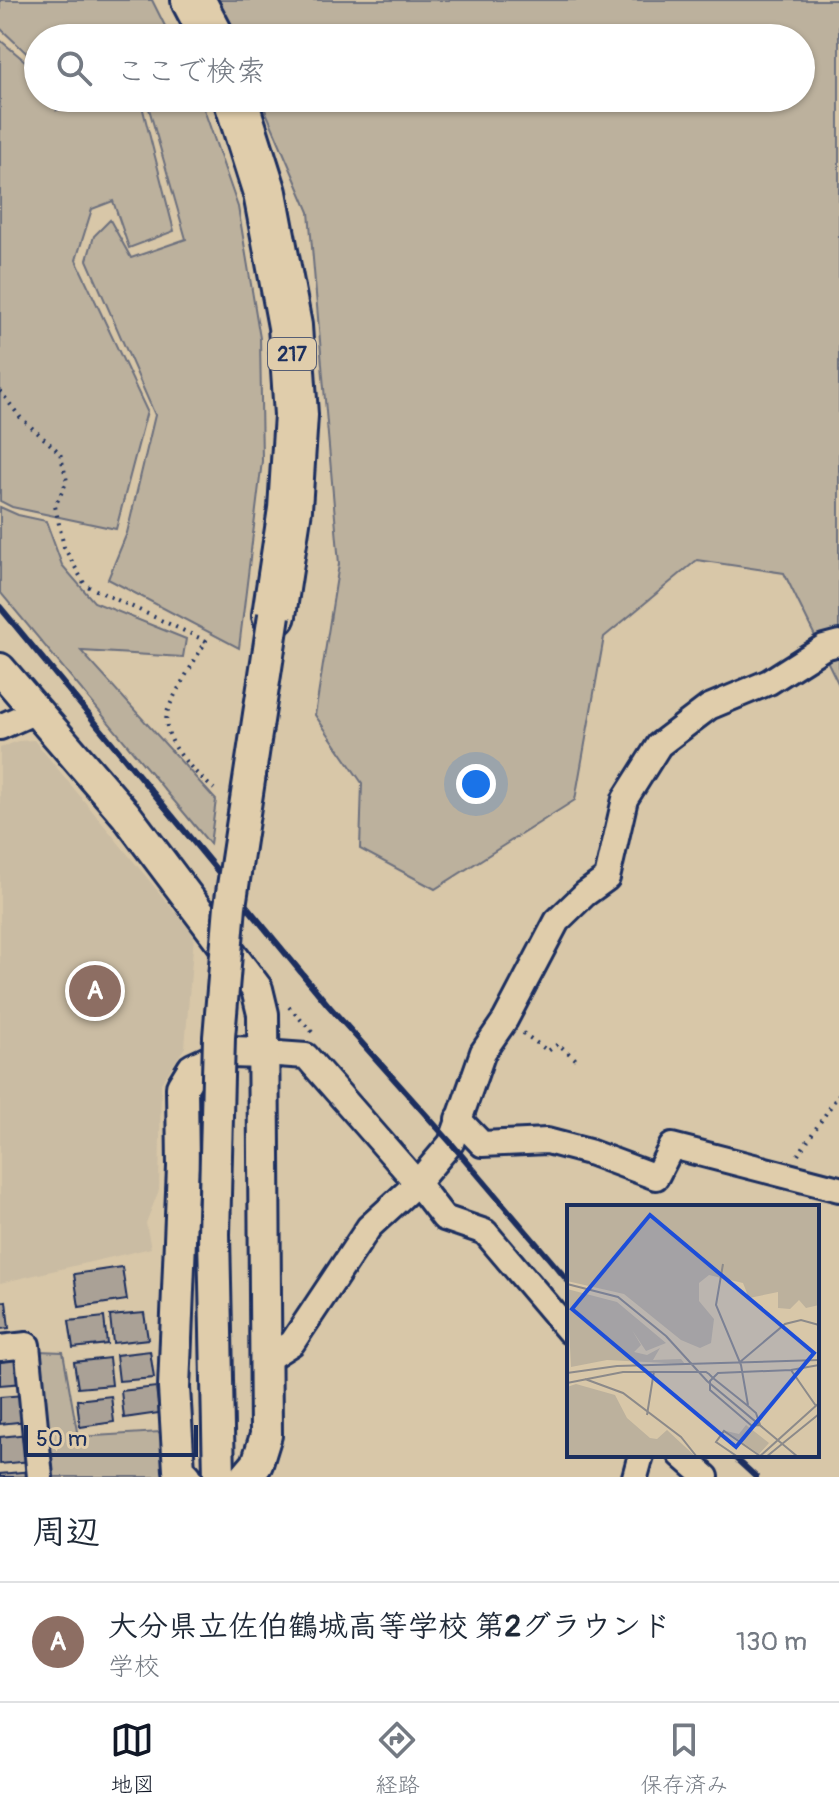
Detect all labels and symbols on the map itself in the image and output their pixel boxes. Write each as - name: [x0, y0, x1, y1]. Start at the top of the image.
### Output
- road number: 217: [268, 338, 316, 370]
- your location: [456, 764, 496, 804]
- pin: A: [69, 961, 121, 1021]
- inset map: [567, 1205, 819, 1457]
- scale bar: [24, 1421, 198, 1457]

